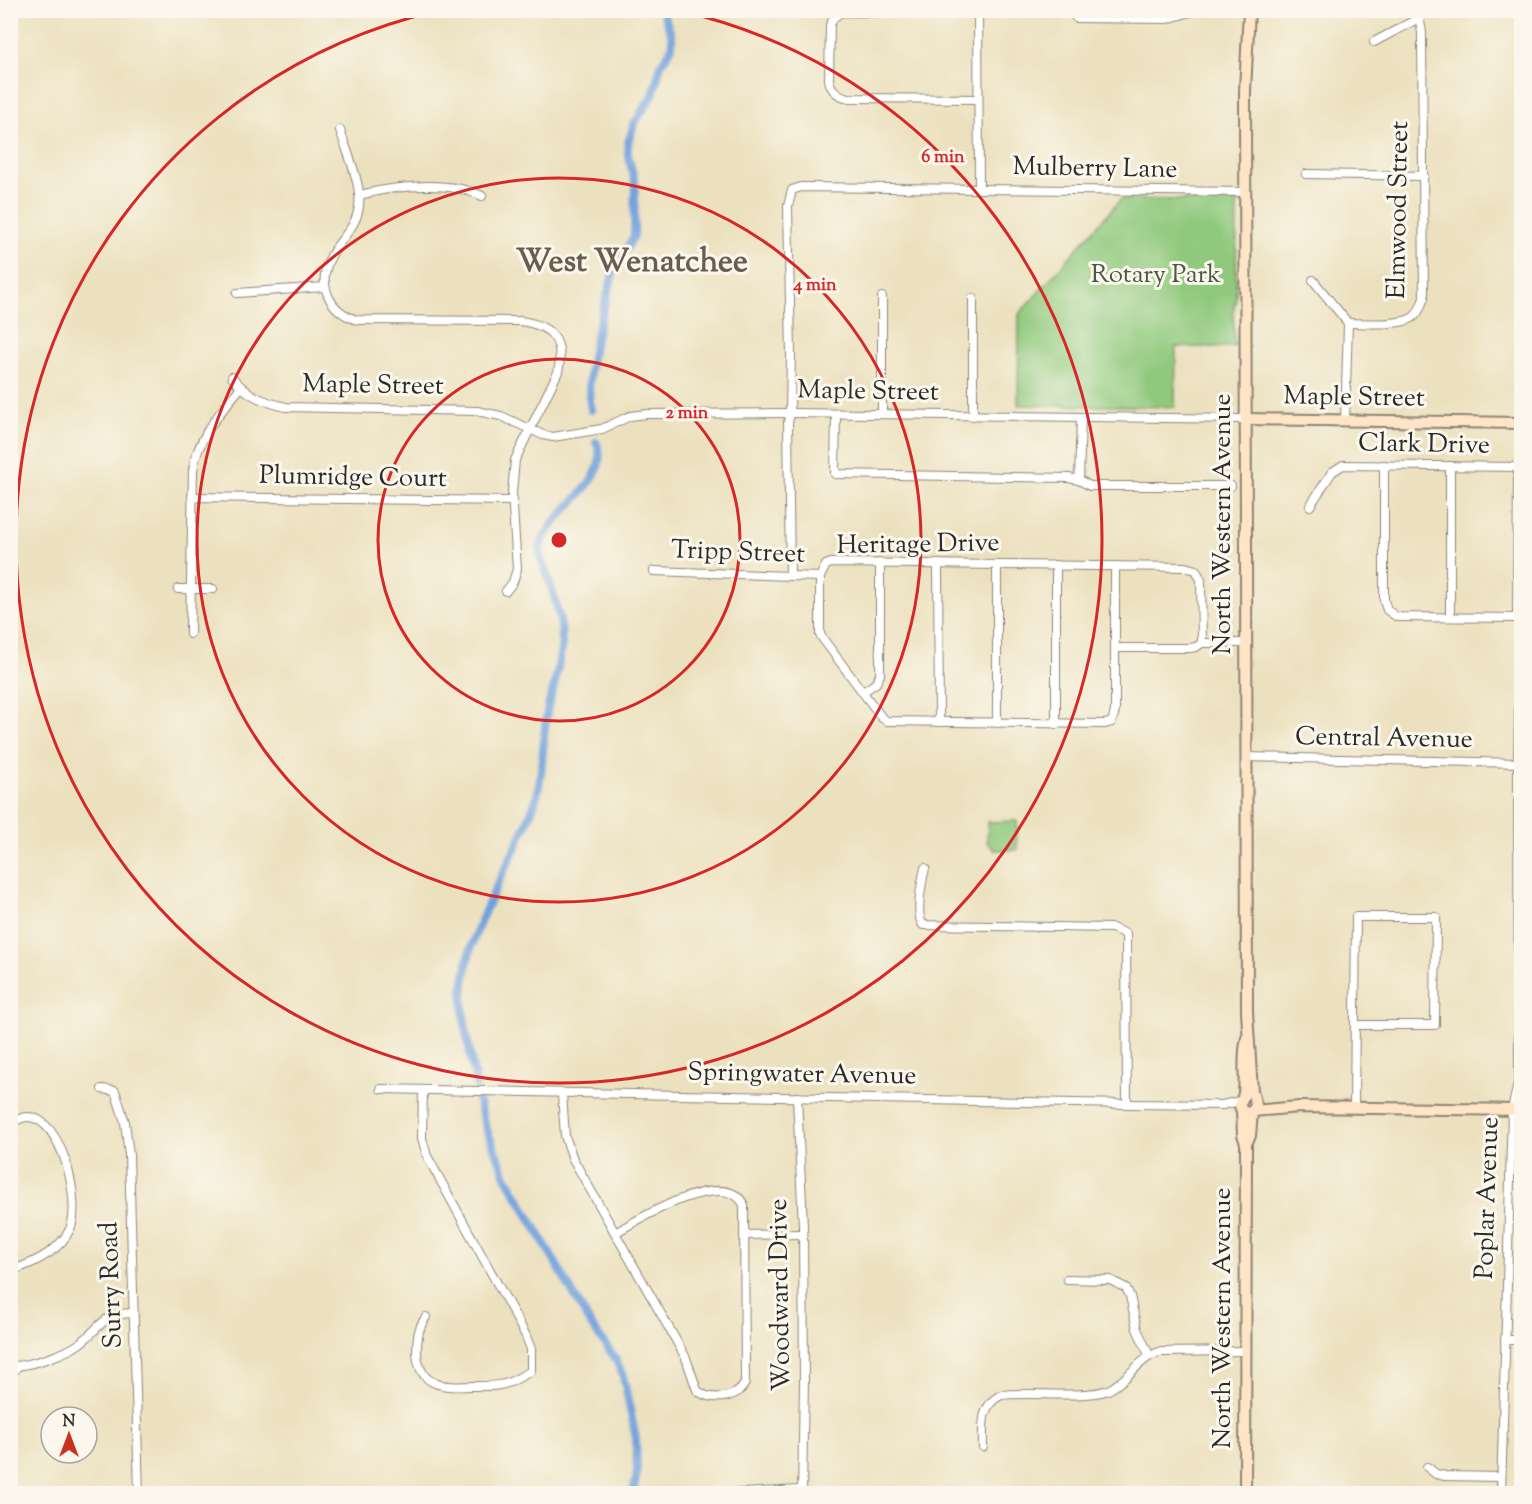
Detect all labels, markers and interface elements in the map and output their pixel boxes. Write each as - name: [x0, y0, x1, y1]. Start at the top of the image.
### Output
- street label: Elmwood Street: [1379, 120, 1419, 299]
- text: 6 min: [921, 145, 965, 171]
- street label: Mulberry Lane: [1012, 149, 1178, 189]
- district label: West Wenatchee: [516, 240, 748, 286]
- park label: Rotary Park: [1091, 257, 1221, 294]
- text: 4 min: [792, 273, 837, 299]
- street label: Maple Street: [302, 366, 444, 406]
- street label: Maple Street: [797, 372, 939, 412]
- street label: Maple Street: [1283, 378, 1425, 418]
- street label: North Western Avenue: [1205, 393, 1242, 655]
- text: 2 min: [666, 401, 709, 427]
- street label: Clark Drive: [1358, 425, 1490, 465]
- street label: Plumridge Court: [259, 458, 447, 498]
- street label: Heritage Drive: [836, 525, 1000, 565]
- centre of rings: [549, 530, 569, 550]
- street label: Tripp Street: [670, 532, 806, 574]
- street label: Central Avenue: [1295, 719, 1473, 759]
- street label: Springwater Avenue: [687, 1055, 917, 1095]
- street label: Poplar Avenue: [1467, 1116, 1509, 1280]
- street label: North Western Avenue: [1205, 1187, 1242, 1449]
- street label: Woodward Drive: [761, 1198, 801, 1392]
- street label: Surry Road: [91, 1221, 133, 1349]
- north arrow: [39, 1405, 99, 1465]
- text: N: [63, 1411, 76, 1434]

